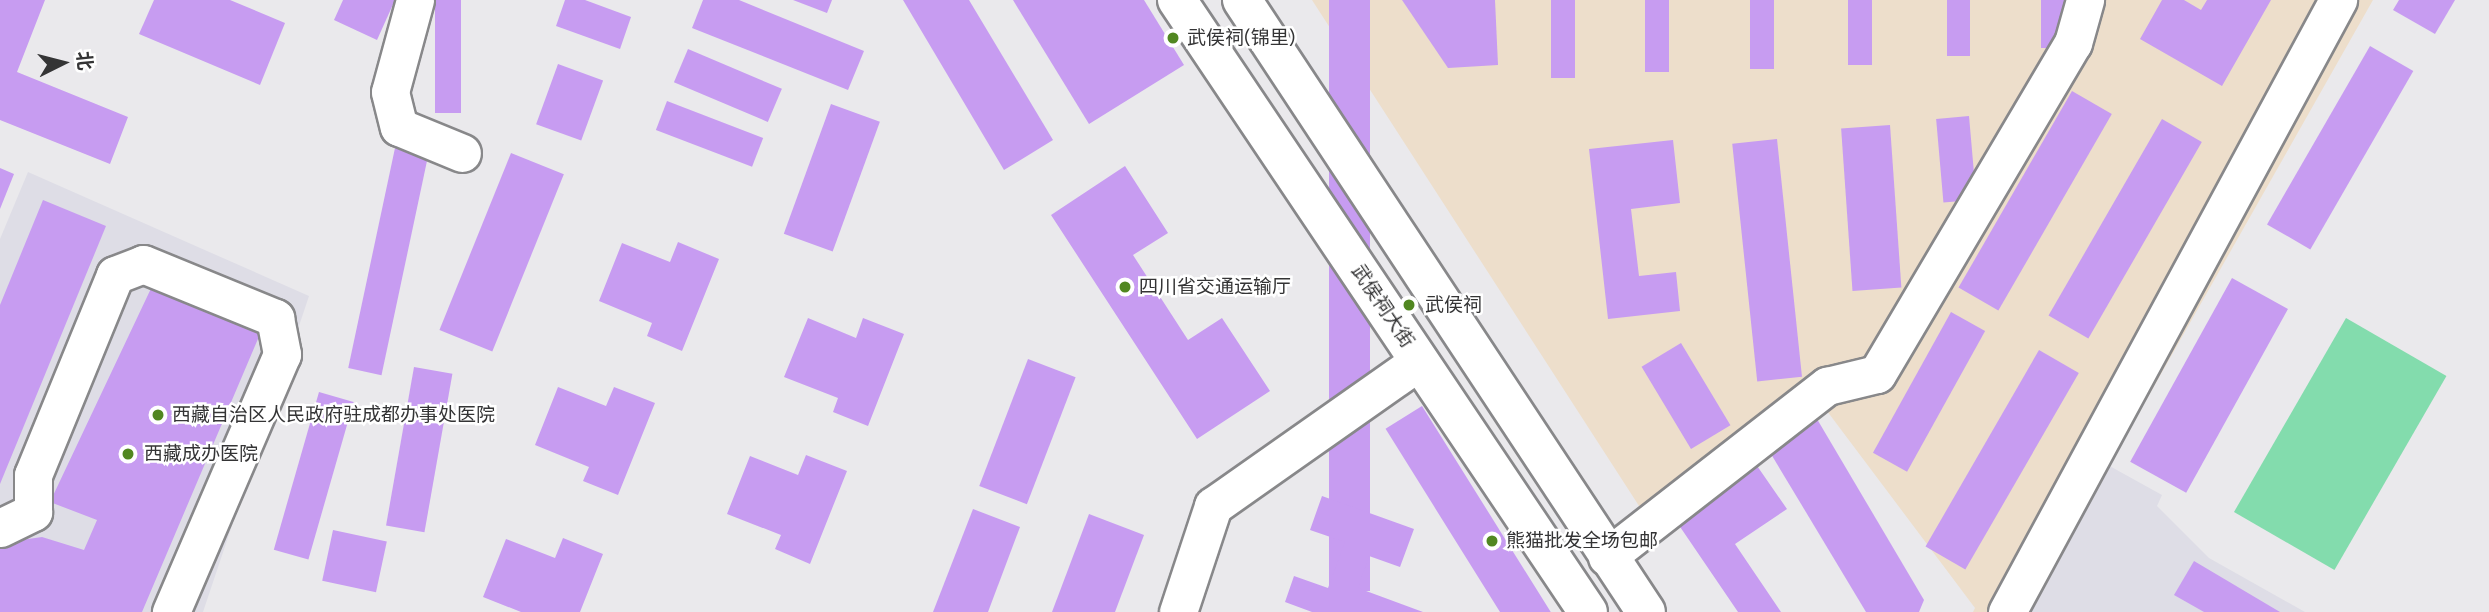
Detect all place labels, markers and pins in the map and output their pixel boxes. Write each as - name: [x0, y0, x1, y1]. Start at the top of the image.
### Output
- place label: 武侯祠(锦里): [1187, 27, 1295, 49]
- marker: 武侯祠(锦里): [1165, 30, 1181, 46]
- place label: 四川省交通运输厅: [1139, 276, 1291, 298]
- marker: 四川省交通运输厅: [1117, 279, 1133, 295]
- place label: 武侯祠: [1425, 294, 1482, 316]
- marker: 武侯祠: [1399, 295, 1419, 315]
- place label: 西藏自治区人民政府驻成都办事处医院: [172, 404, 495, 426]
- marker: 西藏自治区人民政府驻成都办事处医院: [150, 407, 166, 423]
- place label: 西藏成办医院: [144, 443, 258, 465]
- marker: 西藏成办医院: [118, 444, 138, 464]
- place label: 熊猫批发全场包邮: [1506, 530, 1658, 552]
- marker: 熊猫批发全场包邮: [1484, 533, 1500, 549]

